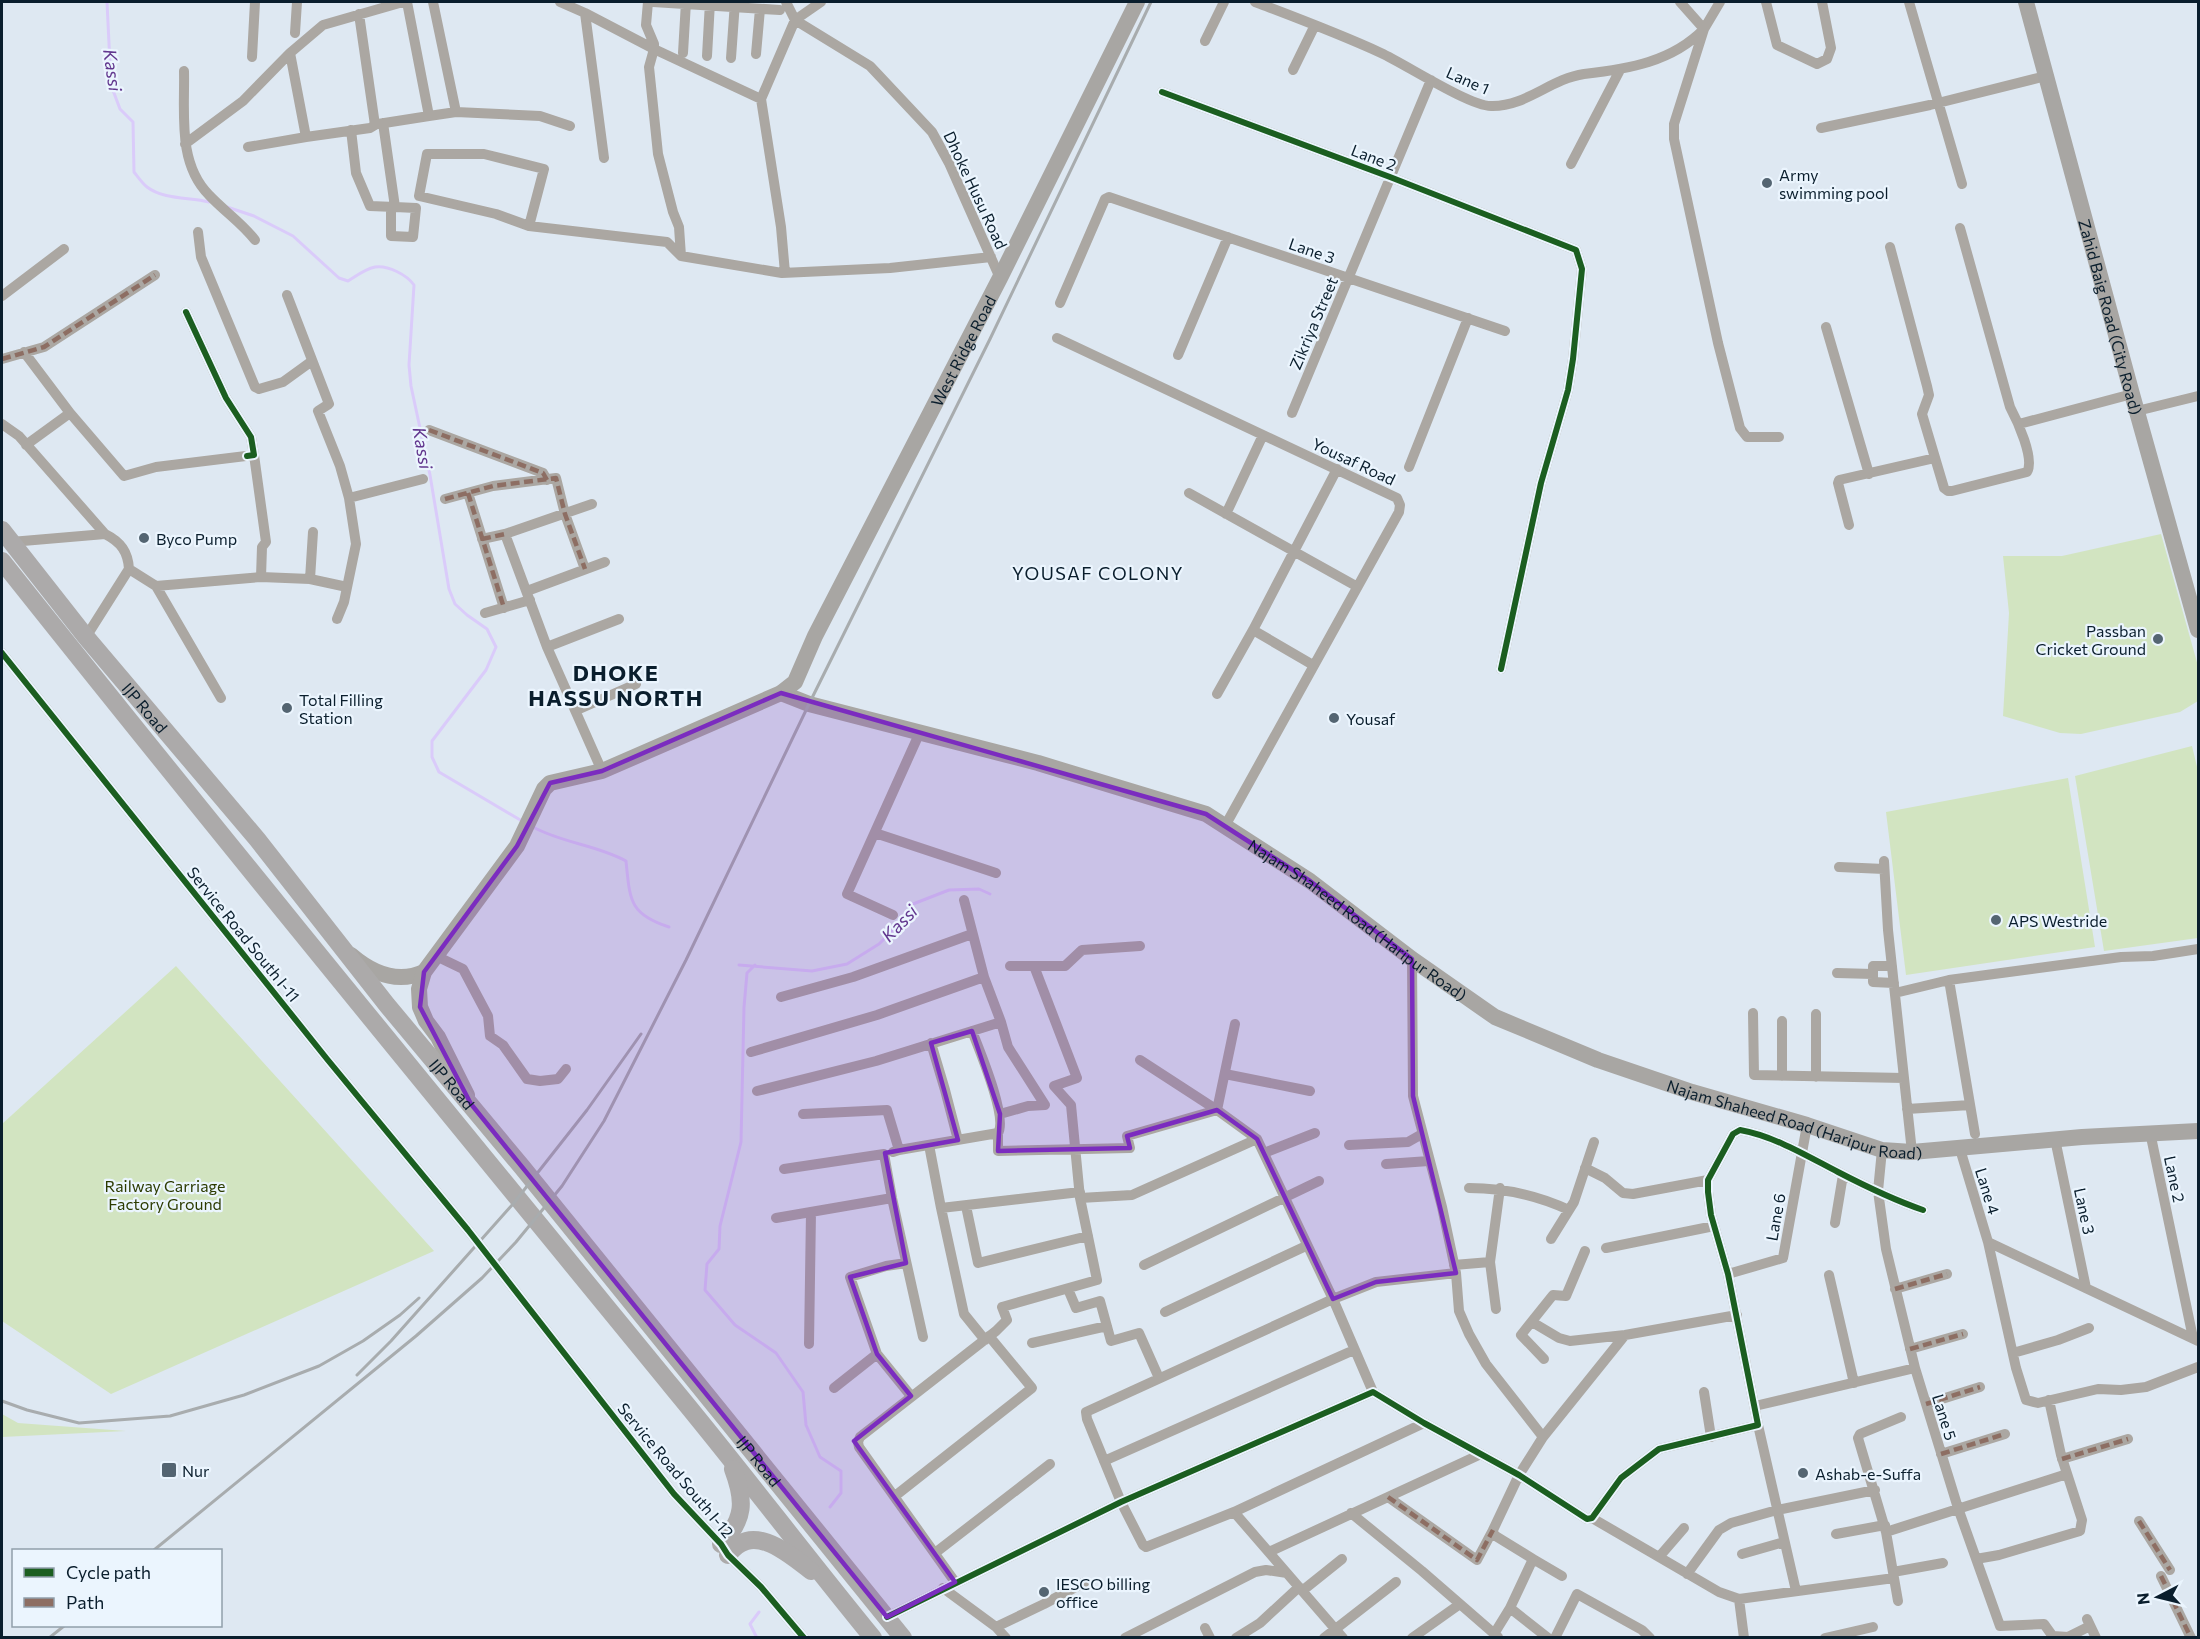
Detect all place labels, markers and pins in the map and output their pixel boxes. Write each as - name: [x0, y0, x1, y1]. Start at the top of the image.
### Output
- place label: Army swimming pool: [1779, 165, 1889, 202]
- marker: Army swimming pool: [1760, 176, 1774, 190]
- place label: Byco Pump: [156, 529, 237, 548]
- marker: Byco Pump: [137, 531, 151, 545]
- place label: Passban Cricket Ground: [2036, 621, 2146, 658]
- marker: Passban Cricket Ground: [2151, 632, 2165, 646]
- place label: Total Filling Station: [299, 690, 383, 727]
- marker: Total Filling Station: [280, 701, 294, 715]
- place label: Yousaf: [1346, 709, 1396, 728]
- marker: Yousaf: [1327, 711, 1341, 725]
- place label: APS Westride: [2008, 911, 2107, 930]
- marker: APS Westride: [1989, 913, 2003, 927]
- marker: Nur: [160, 1461, 178, 1479]
- place label: Nur: [182, 1461, 210, 1480]
- place label: Ashab-e-Suffa: [1815, 1464, 1921, 1483]
- marker: Ashab-e-Suffa: [1796, 1466, 1810, 1480]
- place label: IESCO billing office: [1056, 1574, 1150, 1611]
- marker: IESCO billing office: [1037, 1585, 1051, 1599]

